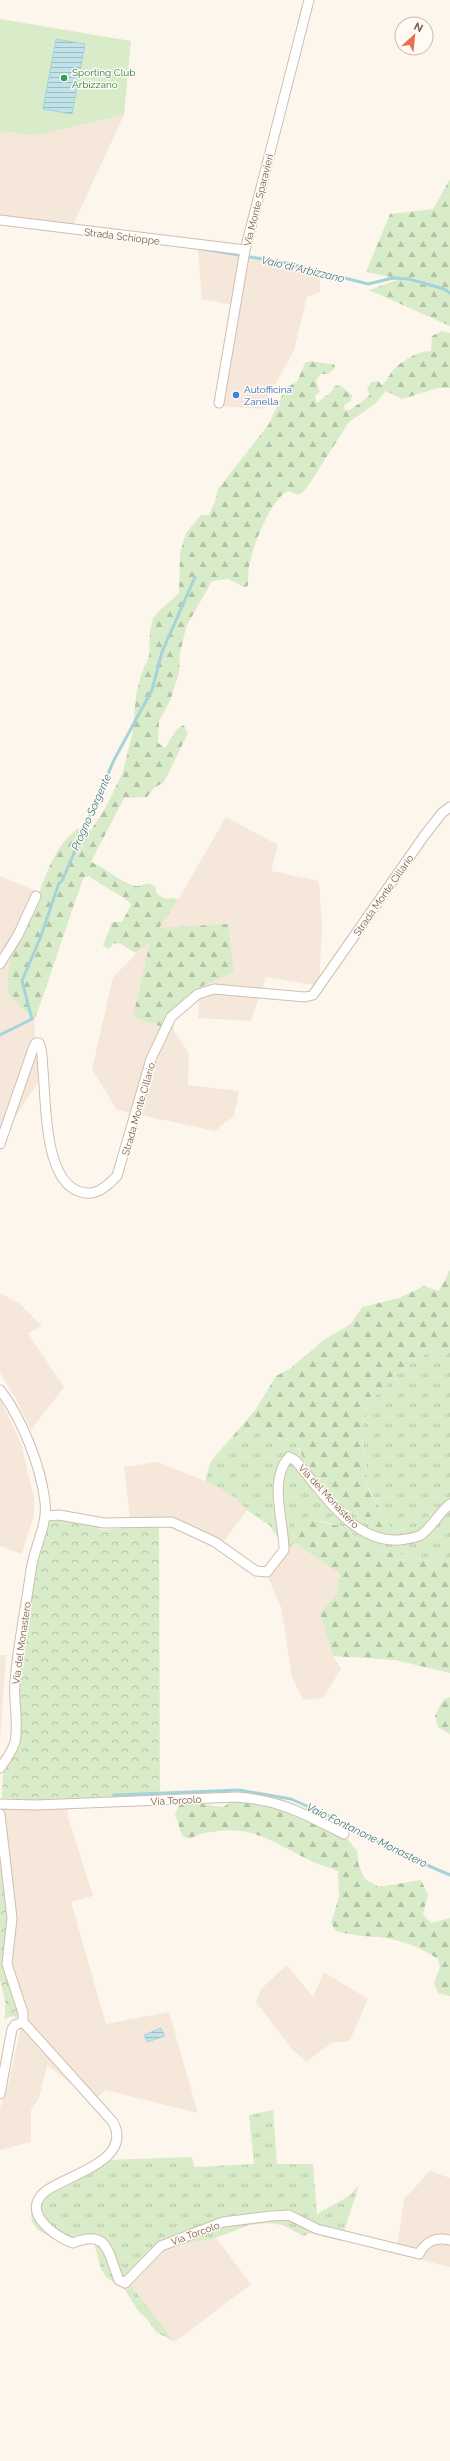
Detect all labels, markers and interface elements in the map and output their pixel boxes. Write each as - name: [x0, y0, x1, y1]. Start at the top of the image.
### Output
- north arrow: [394, 16, 434, 56]
- text: N: [412, 20, 425, 35]
- place label: Sporting Club Arbizzano: [72, 67, 135, 90]
- marker: Sporting Club Arbizzano: [59, 73, 69, 83]
- street label: Via Monte Sparavieri: [242, 153, 275, 247]
- street label: Strada Schioppe: [83, 226, 161, 247]
- water label: Vaio di Arbizzano: [260, 254, 346, 285]
- place label: Autofficina Zanella: [244, 384, 292, 407]
- marker: Autofficina Zanella: [231, 390, 241, 400]
- water label: Progno Sorgente: [69, 772, 114, 852]
- street label: Strada Monte Cillario: [351, 853, 416, 938]
- street label: Strada Monte Cillario: [120, 1061, 157, 1157]
- street label: Via del Monastero: [296, 1462, 361, 1531]
- street label: Via del Monastero: [10, 1601, 33, 1685]
- street label: Via Torcolo: [150, 1794, 202, 1807]
- water label: Vaio Fontanone Monastero: [304, 1801, 429, 1870]
- street label: Via Torcolo: [169, 2220, 221, 2247]

